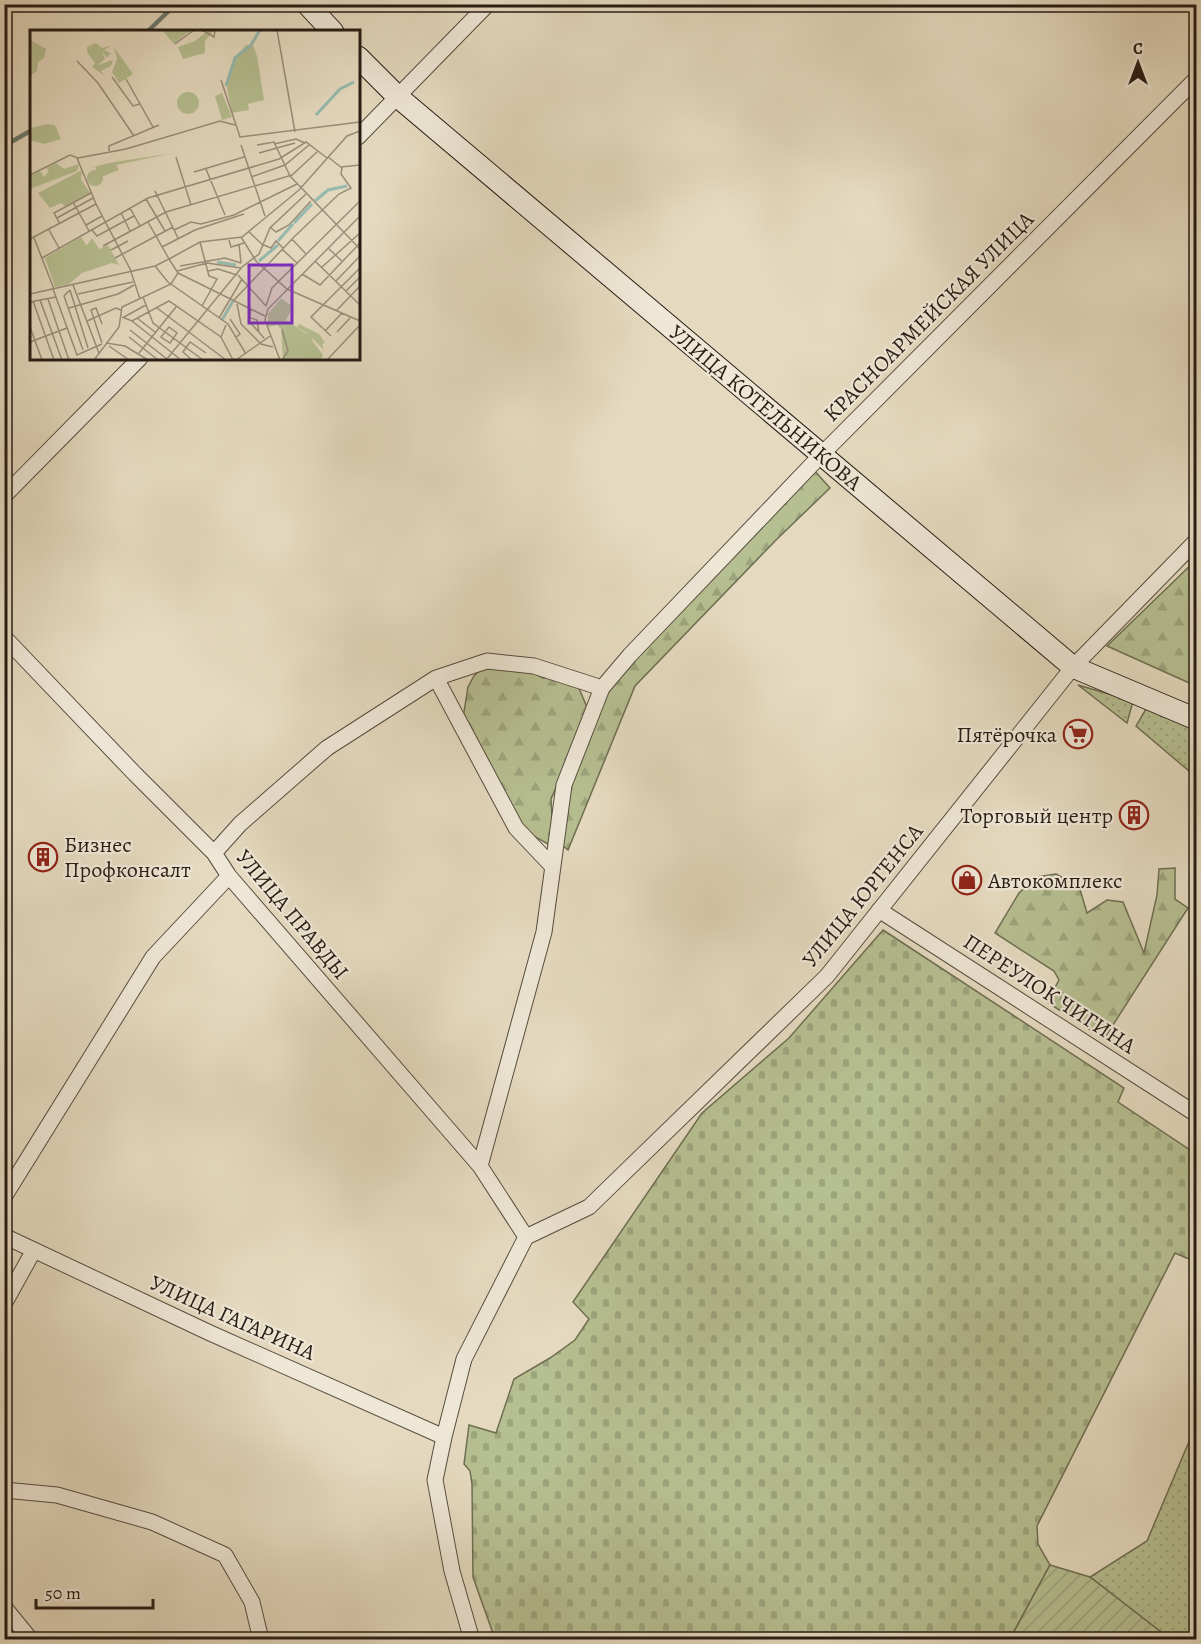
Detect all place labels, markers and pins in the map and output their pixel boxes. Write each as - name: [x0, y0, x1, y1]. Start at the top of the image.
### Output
- supermarket icon: Пятёрочка: [1062, 718, 1094, 750]
- place label: Пятёрочка: [957, 720, 1058, 750]
- building icon: Торговый центр: [1118, 799, 1150, 831]
- place label: Торговый центр: [961, 801, 1113, 831]
- place label: Бизнес Профконсалт: [64, 830, 191, 885]
- building icon: Бизнес Профконсалт: [27, 841, 59, 873]
- shop icon: Автокомплекс: [951, 864, 983, 896]
- place label: Автокомплекс: [987, 866, 1123, 896]

